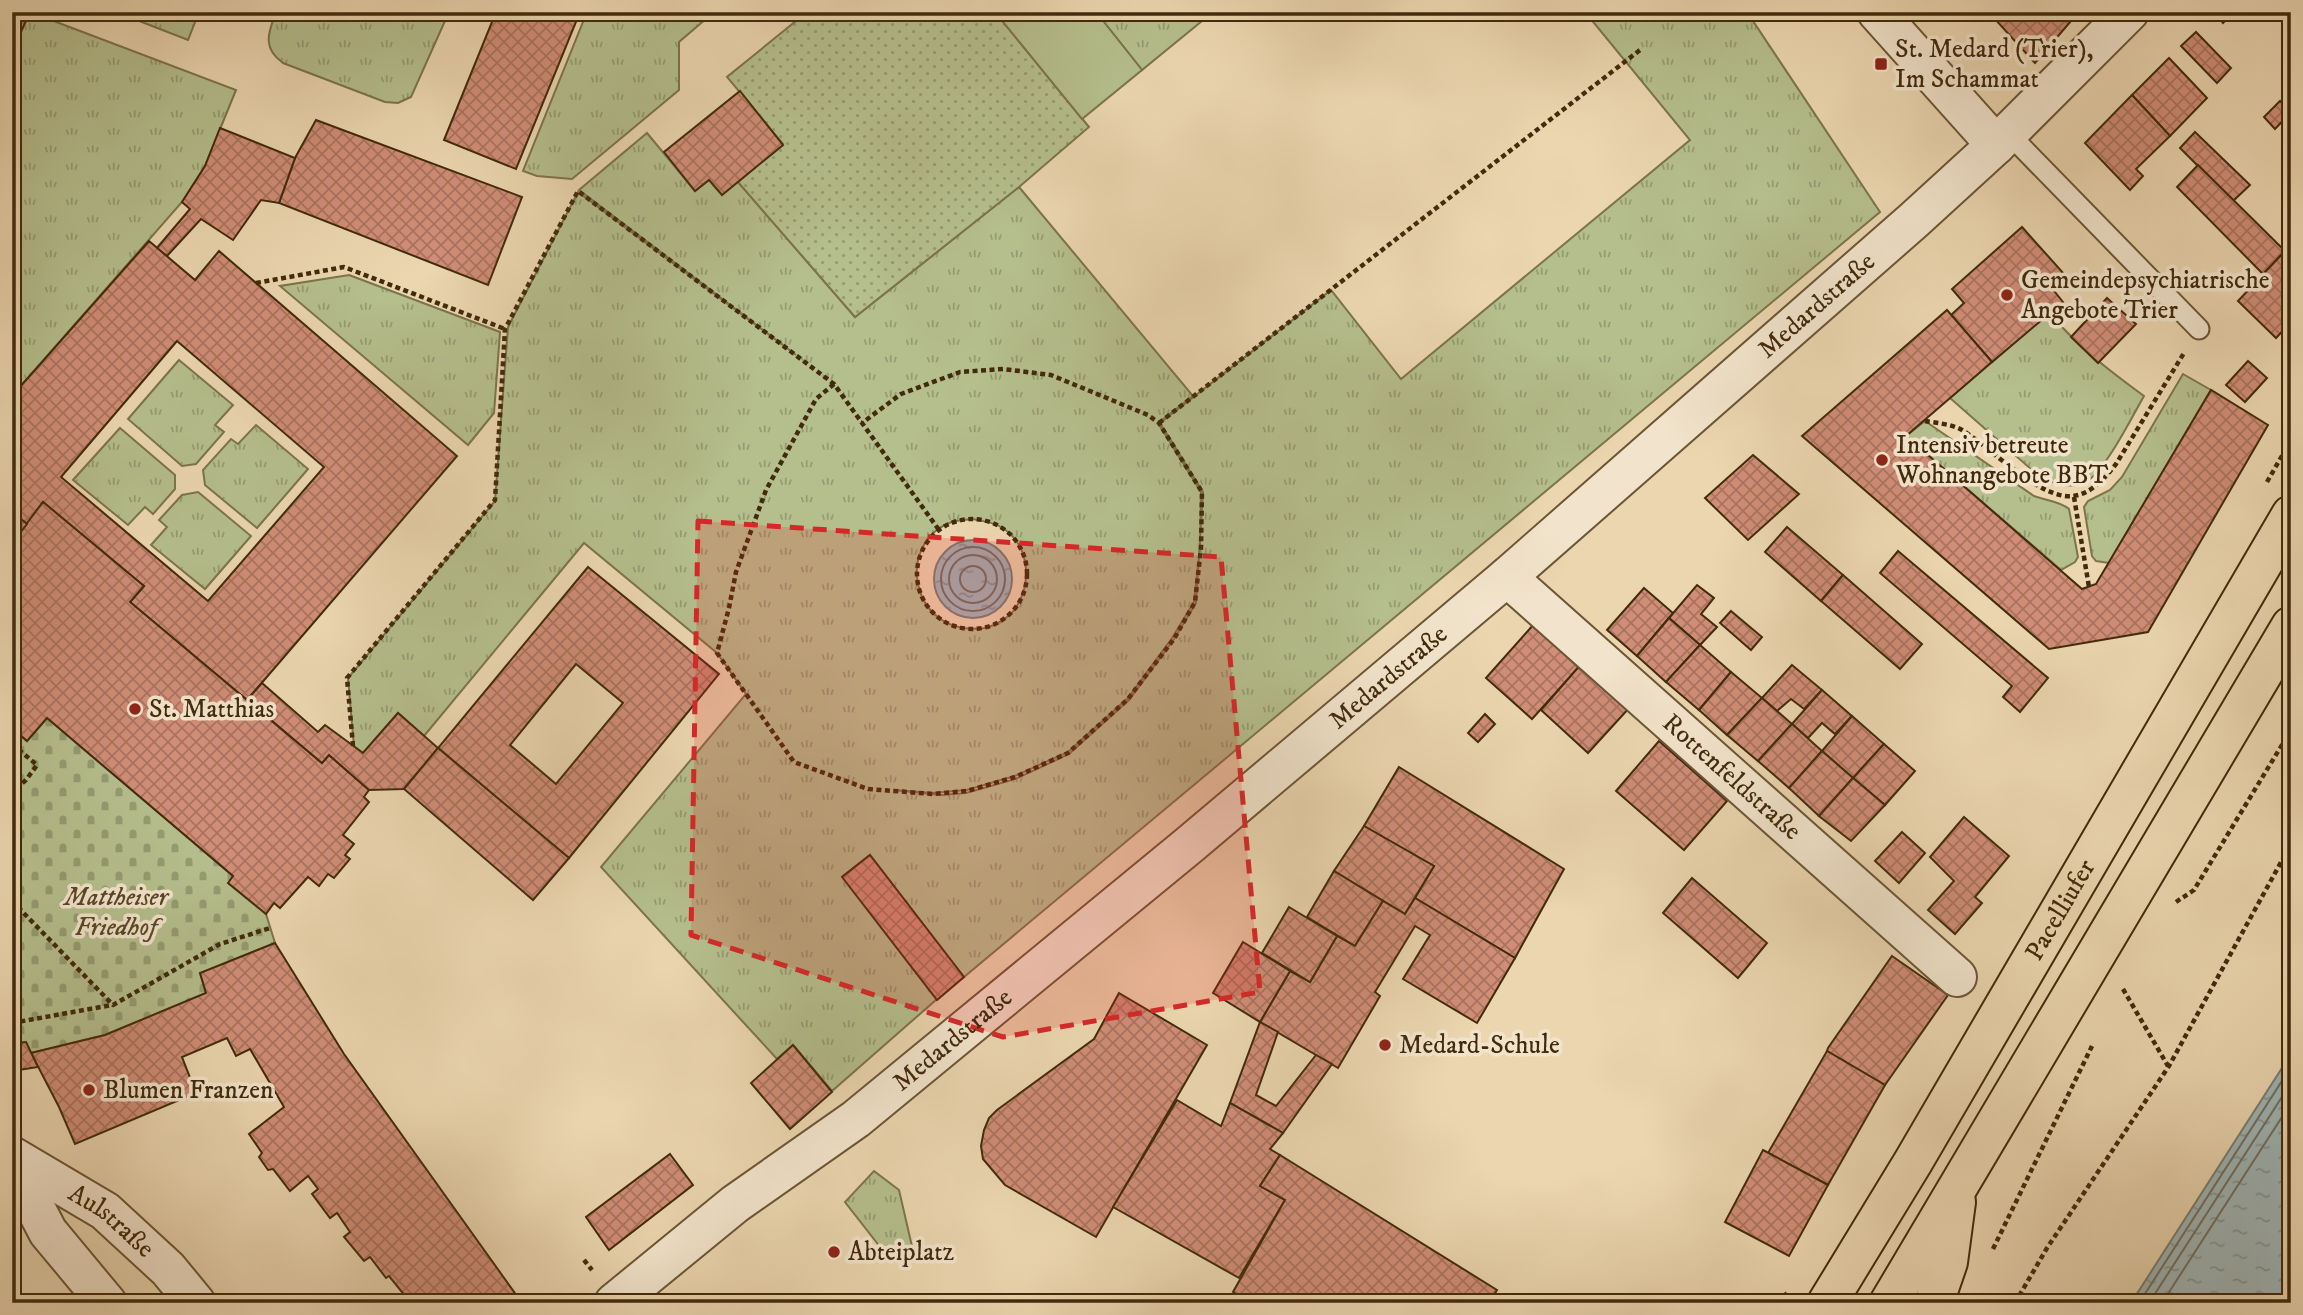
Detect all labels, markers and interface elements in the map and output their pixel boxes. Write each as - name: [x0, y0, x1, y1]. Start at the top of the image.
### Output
- place label: St. Medard (Trier), Im Schammat: [1895, 33, 2094, 96]
- marker: St. Medard (Trier), Im Schammat: [1873, 56, 1889, 72]
- street label: Medardstraße: [1751, 245, 1882, 366]
- place label: Gemeindepsychiatrische Angebote Trier: [2021, 264, 2270, 327]
- marker: Gemeindepsychiatrische Angebote Trier: [1999, 287, 2015, 303]
- place label: Intensiv betreute Wohnangebote BBT: [1895, 429, 2109, 492]
- marker: Intensiv betreute Wohnangebote BBT: [1874, 452, 1890, 468]
- street label: Medardstraße: [1322, 618, 1454, 736]
- place label: St. Matthias: [149, 693, 274, 726]
- marker: St. Matthias: [127, 701, 143, 717]
- street label: Rottenfeldstraße: [1656, 707, 1808, 847]
- street label: Pacelliufer: [2018, 853, 2103, 967]
- park label: Mattheiser Friedhof: [62, 881, 169, 944]
- street label: Medardstraße: [886, 981, 1019, 1099]
- place label: Medard-Schule: [1399, 1029, 1560, 1062]
- marker: Medard-Schule: [1377, 1037, 1393, 1053]
- place label: Blumen Franzen: [103, 1074, 274, 1107]
- marker: Blumen Franzen: [81, 1082, 97, 1098]
- street label: Aulstraße: [62, 1177, 161, 1265]
- place label: Abteiplatz: [848, 1236, 954, 1269]
- marker: Abteiplatz: [826, 1244, 842, 1260]

